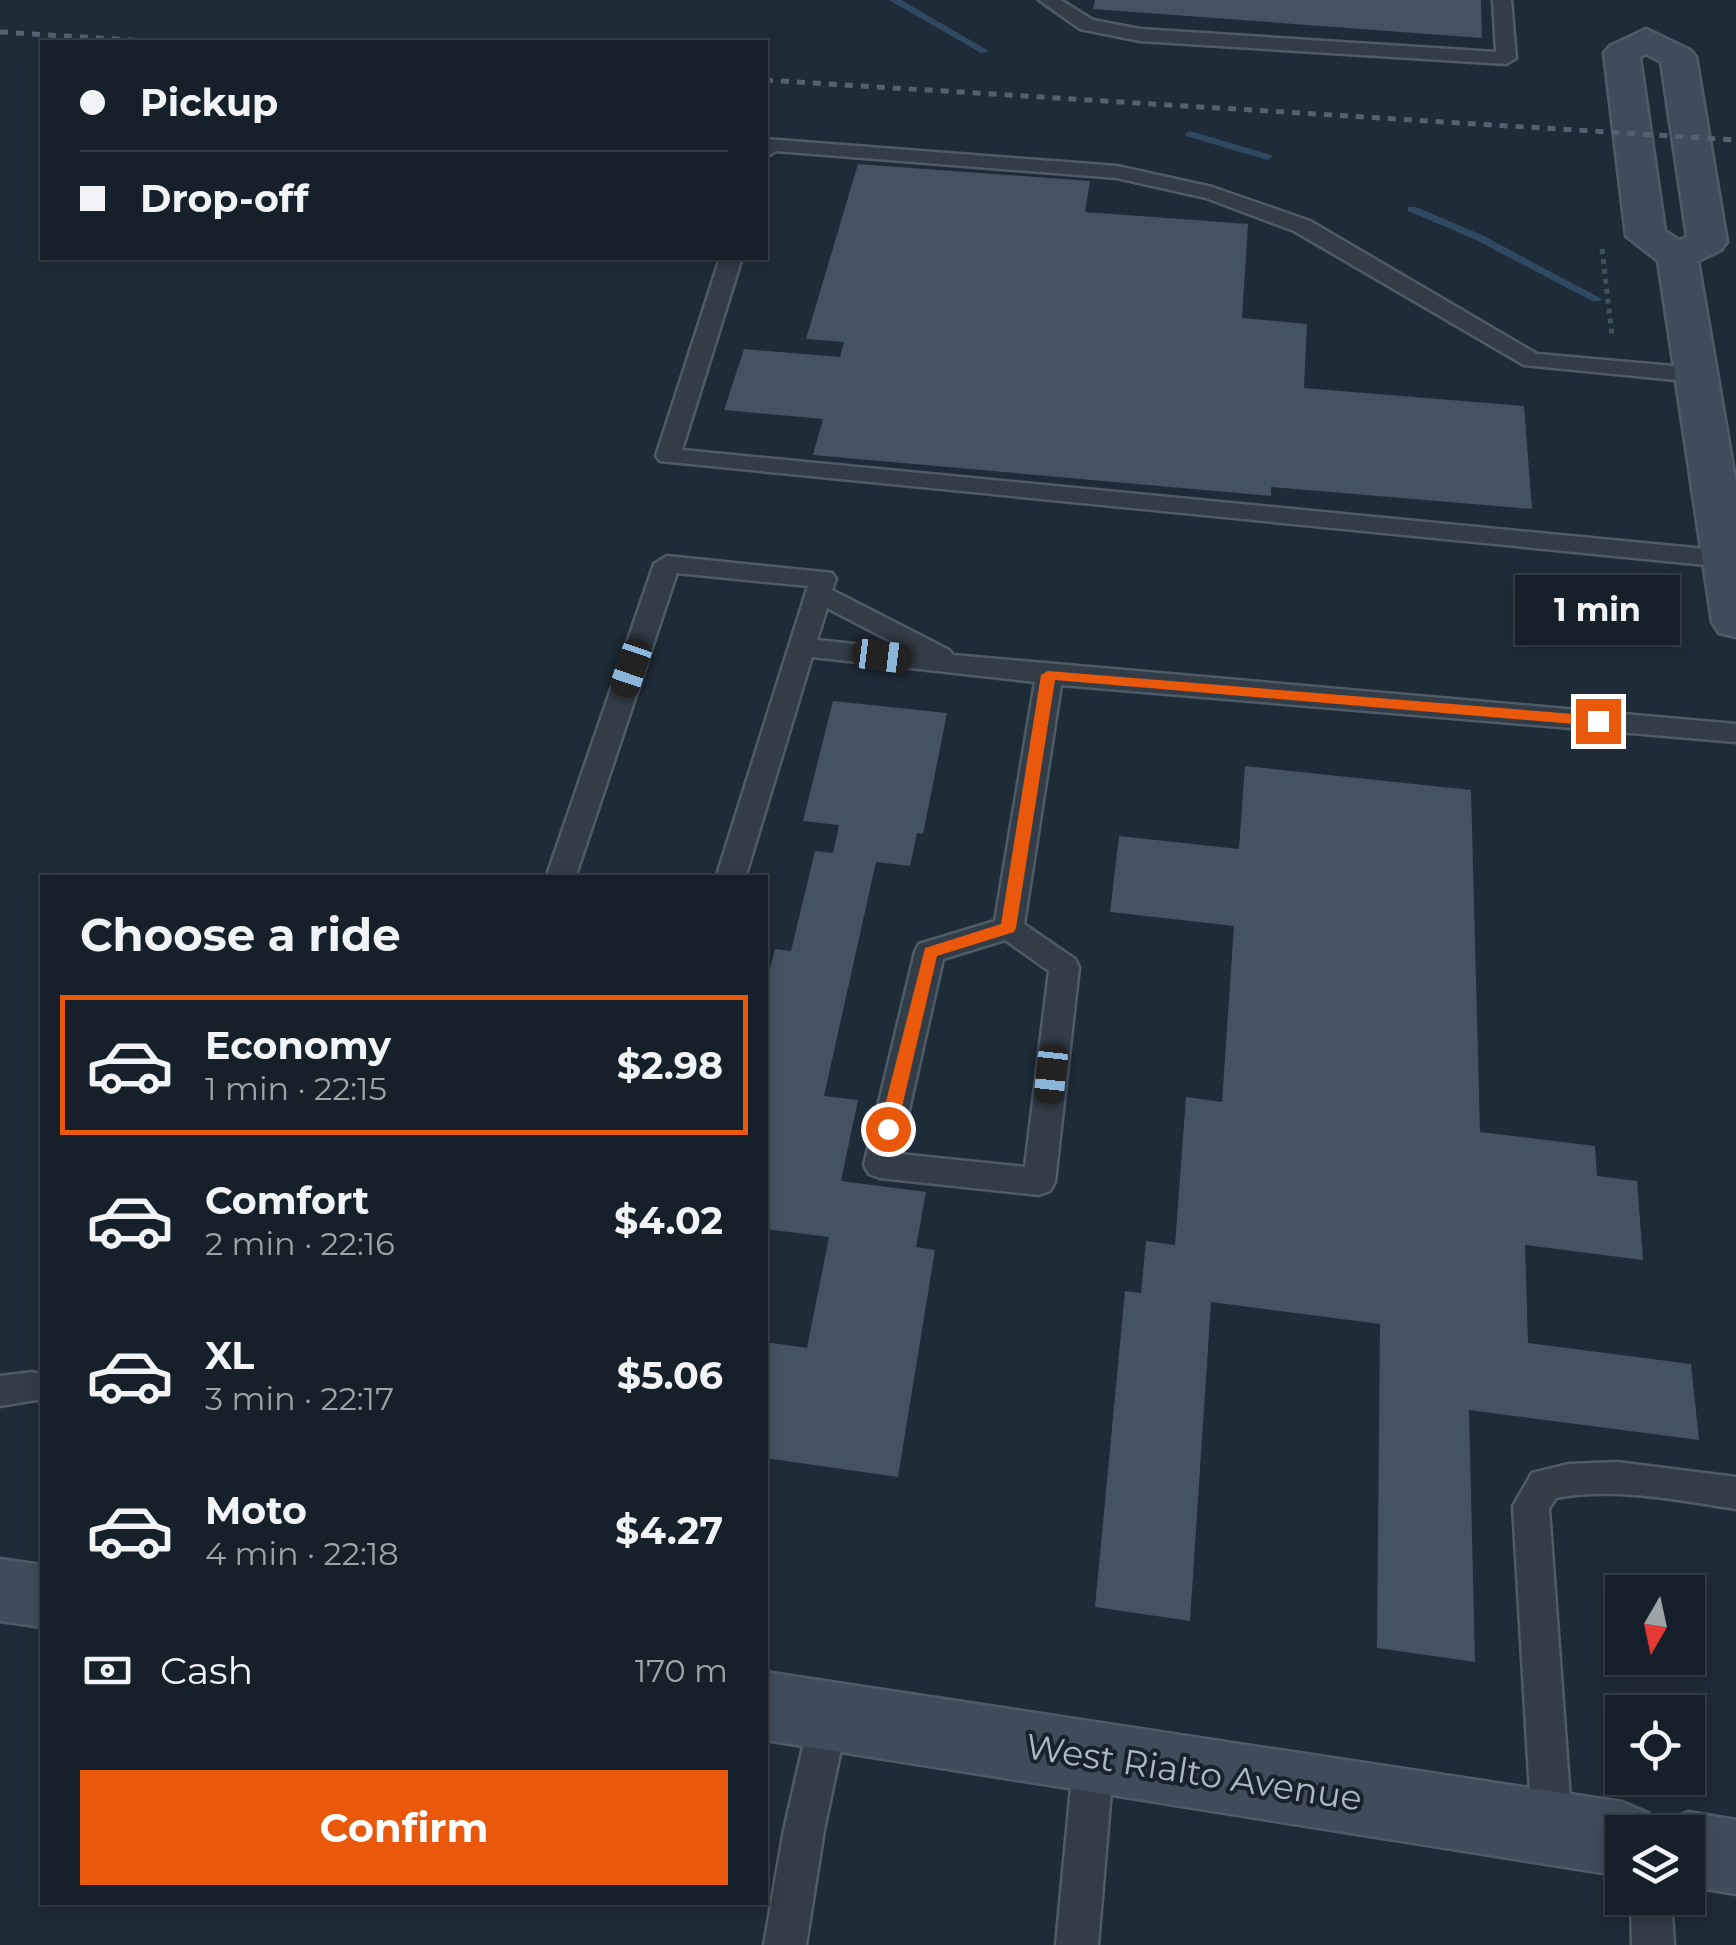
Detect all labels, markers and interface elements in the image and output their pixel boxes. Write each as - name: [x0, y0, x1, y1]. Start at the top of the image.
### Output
- text: Pickup: [140, 79, 278, 126]
- text: Drop-off: [140, 175, 309, 222]
- callout: 1 min: [1516, 576, 1680, 646]
- text: 1 min: [1554, 590, 1641, 629]
- car: [607, 635, 655, 701]
- car: [850, 637, 914, 675]
- route end: [1576, 699, 1621, 744]
- text: Choose a ride: [80, 907, 401, 962]
- icon: car: [85, 1020, 175, 1110]
- text: Economy: [205, 1022, 391, 1069]
- text: $2.98: [617, 1042, 723, 1089]
- car: [1033, 1043, 1069, 1105]
- text: 1 min · 22:15: [205, 1069, 387, 1108]
- route start: [866, 1107, 911, 1152]
- icon: car: [85, 1175, 175, 1265]
- text: Comfort: [205, 1177, 369, 1224]
- text: $4.02: [614, 1197, 723, 1244]
- text: 2 min · 22:16: [205, 1224, 395, 1263]
- icon: car: [85, 1330, 175, 1420]
- text: XL: [205, 1332, 254, 1379]
- text: $5.06: [617, 1352, 723, 1399]
- text: 3 min · 22:17: [205, 1379, 394, 1418]
- icon: car: [85, 1485, 175, 1575]
- text: Moto: [205, 1487, 307, 1534]
- text: $4.27: [615, 1507, 723, 1554]
- text: 4 min · 22:18: [205, 1534, 399, 1573]
- north arrow: [1605, 1575, 1705, 1675]
- map controls: [1605, 1575, 1705, 1915]
- icon: cash: [80, 1643, 135, 1698]
- text: Cash: [160, 1647, 253, 1694]
- text: 170 m: [635, 1651, 728, 1690]
- button: locate: [1605, 1695, 1705, 1795]
- street label: West Rialto Avenue: [1023, 1724, 1365, 1820]
- button: Confirm: [80, 1770, 728, 1885]
- button: layers: [1605, 1815, 1705, 1915]

